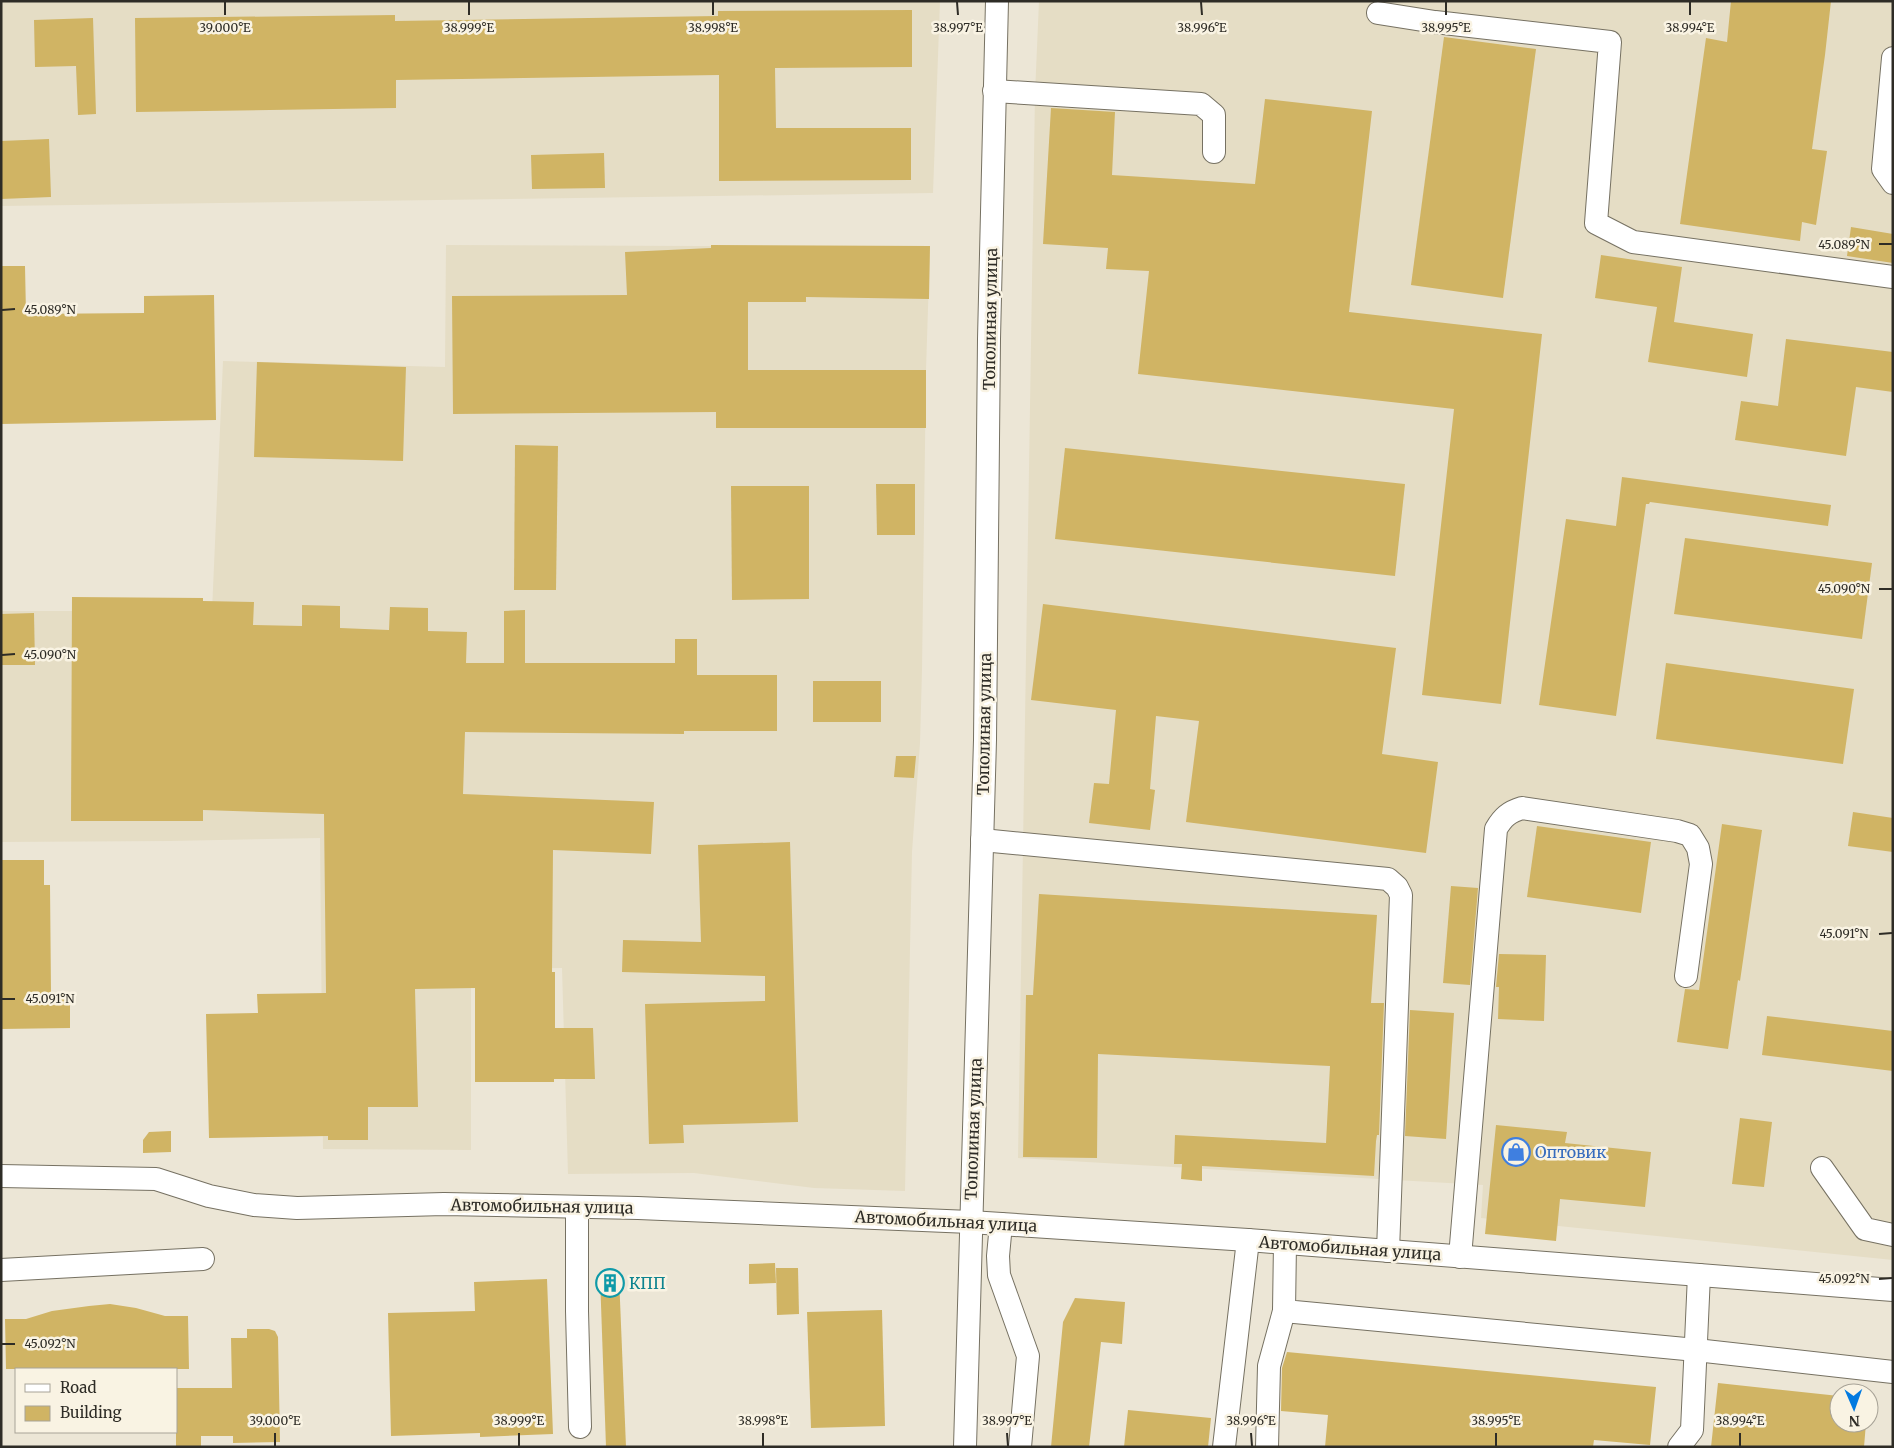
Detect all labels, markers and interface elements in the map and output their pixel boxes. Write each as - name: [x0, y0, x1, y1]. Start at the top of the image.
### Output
- text: 39.000°E: [199, 20, 251, 35]
- text: 38.999°E: [444, 20, 495, 35]
- text: 38.998°E: [688, 20, 738, 35]
- text: 38.997°E: [933, 20, 983, 35]
- text: 38.996°E: [1177, 20, 1227, 35]
- text: 38.995°E: [1421, 20, 1471, 35]
- text: 38.994°E: [1666, 20, 1715, 35]
- text: 45.089°N: [1818, 237, 1871, 252]
- street label: Тополиная улица: [979, 247, 1001, 390]
- text: 45.089°N: [24, 302, 77, 317]
- text: 45.090°N: [1818, 581, 1871, 596]
- text: 45.090°N: [24, 647, 77, 662]
- street label: Тополиная улица: [973, 652, 995, 795]
- text: 45.091°N: [1820, 926, 1869, 941]
- text: 45.091°N: [26, 991, 75, 1006]
- street label: Тополиная улица: [961, 1057, 985, 1200]
- shop icon: Оптовик: [1501, 1137, 1531, 1167]
- place label: Оптовик: [1535, 1142, 1607, 1162]
- street label: Автомобильная улица: [449, 1194, 634, 1218]
- street label: Автомобильная улица: [853, 1206, 1038, 1236]
- street label: Автомобильная улица: [1257, 1232, 1442, 1264]
- building icon: КПП: [595, 1268, 625, 1298]
- text: 45.092°N: [1818, 1271, 1870, 1286]
- place label: КПП: [629, 1273, 666, 1293]
- text: 45.092°N: [24, 1336, 76, 1351]
- legend: [15, 1368, 178, 1433]
- text: Road: [60, 1378, 96, 1397]
- north arrow: [1829, 1383, 1879, 1433]
- text: Building: [60, 1403, 122, 1422]
- text: N: [1849, 1412, 1860, 1430]
- text: 39.000°E: [249, 1413, 301, 1428]
- text: 38.999°E: [494, 1413, 545, 1428]
- text: 38.998°E: [738, 1413, 788, 1428]
- text: 38.997°E: [982, 1413, 1032, 1428]
- text: 38.996°E: [1226, 1413, 1276, 1428]
- text: 38.995°E: [1471, 1413, 1521, 1428]
- text: 38.994°E: [1716, 1413, 1765, 1428]

